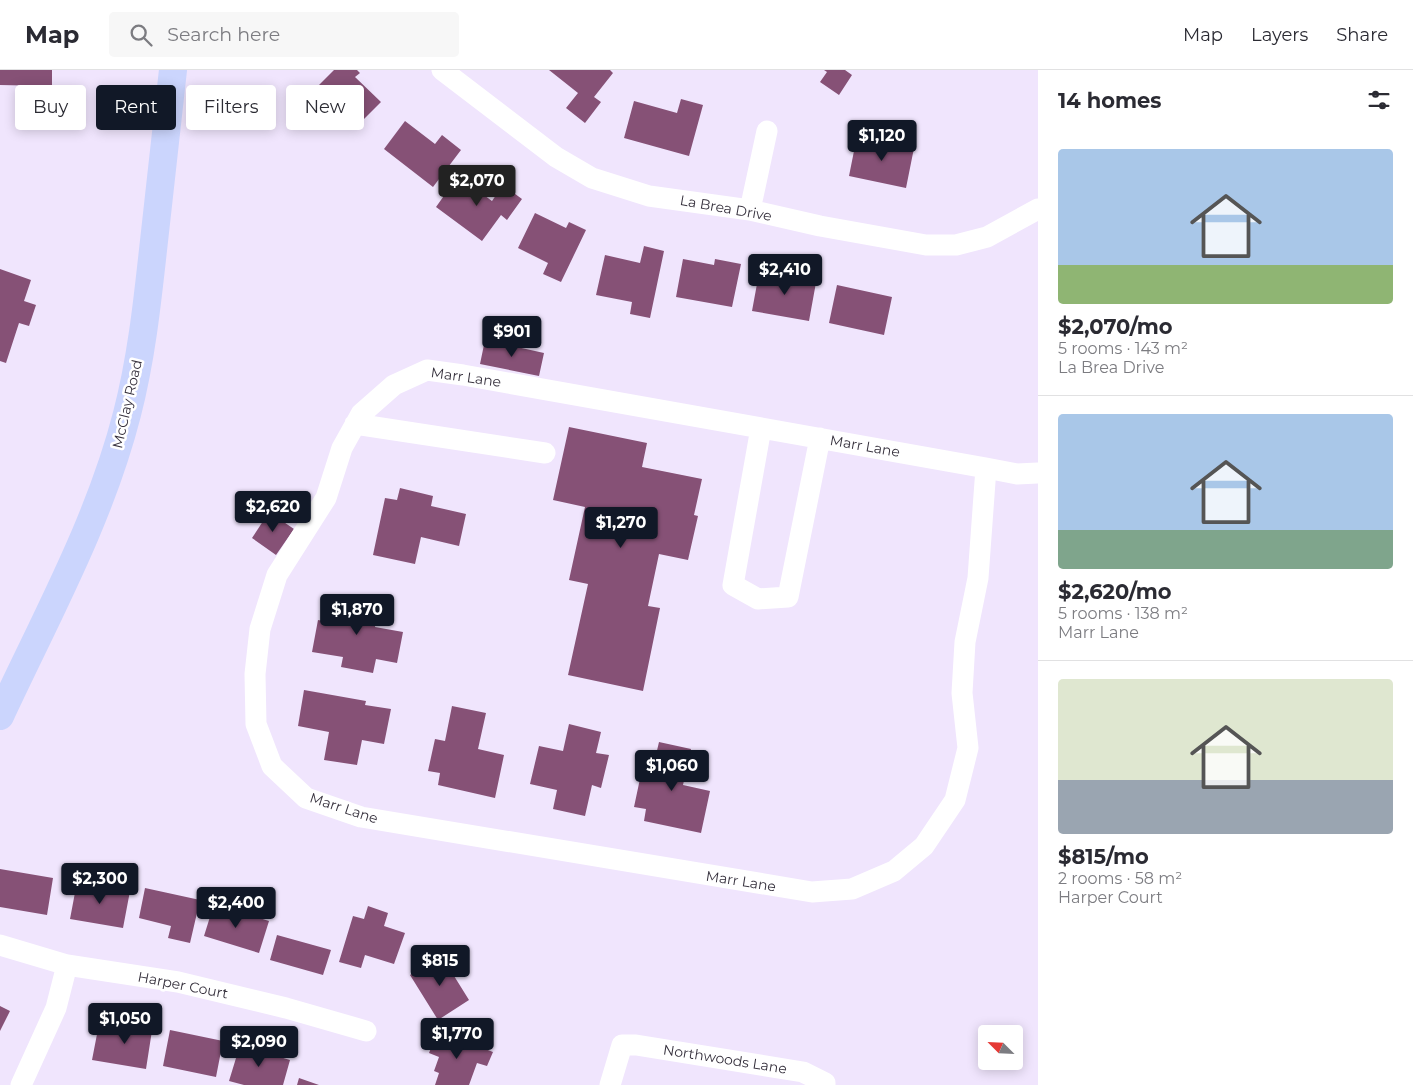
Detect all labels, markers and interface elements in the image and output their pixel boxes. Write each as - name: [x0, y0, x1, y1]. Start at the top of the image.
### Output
- search box: [109, 12, 459, 57]
- text: Map: [25, 20, 79, 49]
- icon: search: [127, 21, 155, 49]
- text: Search here: [167, 23, 280, 46]
- text: Map: [1183, 24, 1223, 46]
- text: Layers: [1251, 24, 1308, 46]
- text: Share: [1336, 24, 1388, 46]
- chip: Buy: [15, 85, 86, 130]
- chip: Rent: [96, 85, 176, 130]
- chip: Filters: [186, 85, 276, 130]
- chip: New: [286, 85, 364, 130]
- icon: filters: [1365, 86, 1393, 114]
- text: 14 homes: [1058, 88, 1162, 113]
- pin: $1,120: [841, 119, 923, 162]
- text: $1,120: [859, 126, 905, 145]
- pin: $2,070: [436, 164, 518, 207]
- text: $2,070: [449, 171, 505, 190]
- icon: home: [1181, 181, 1271, 271]
- street label: La Brea Drive: [679, 191, 773, 225]
- pin: $2,410: [744, 254, 826, 296]
- text: $2,410: [759, 260, 811, 279]
- text: $2,070/mo: [1058, 314, 1173, 339]
- pin: $901: [482, 316, 542, 358]
- text: $901: [493, 322, 531, 341]
- text: 5 rooms · 143 m²: [1058, 339, 1188, 358]
- street label: McClay Road: [108, 358, 146, 450]
- text: La Brea Drive: [1058, 358, 1164, 377]
- street label: Marr Lane: [430, 363, 502, 391]
- street label: Marr Lane: [829, 431, 901, 461]
- icon: home: [1181, 447, 1271, 537]
- pin: $2,620: [232, 490, 314, 533]
- text: $2,620: [246, 497, 300, 516]
- pin: $1,270: [580, 506, 662, 549]
- text: $1,270: [596, 513, 646, 532]
- text: $2,620/mo: [1058, 579, 1172, 604]
- pin: $1,870: [316, 594, 398, 636]
- text: $1,870: [331, 600, 383, 619]
- text: 5 rooms · 138 m²: [1058, 604, 1188, 623]
- text: Marr Lane: [1058, 623, 1139, 642]
- icon: home: [1181, 712, 1271, 802]
- pin: $1,060: [631, 750, 713, 792]
- text: $1,060: [646, 756, 698, 775]
- street label: Marr Lane: [308, 788, 380, 828]
- text: $815/mo: [1058, 844, 1149, 869]
- pin: $2,300: [59, 862, 141, 905]
- street label: Marr Lane: [705, 867, 777, 895]
- text: $2,300: [72, 869, 128, 888]
- text: 2 rooms · 58 m²: [1058, 869, 1182, 888]
- pin: $2,400: [195, 886, 277, 929]
- text: Harper Court: [1058, 888, 1163, 907]
- text: $2,400: [208, 893, 264, 912]
- pin: $815: [410, 944, 470, 987]
- text: $815: [422, 951, 458, 970]
- street label: Harper Court: [136, 967, 230, 1003]
- pin: $1,050: [84, 1002, 166, 1045]
- text: $1,050: [99, 1009, 151, 1028]
- pin: $1,770: [416, 1018, 498, 1060]
- text: $1,770: [432, 1024, 482, 1043]
- north arrow: [978, 1025, 1022, 1070]
- map controls: [978, 1025, 1023, 1070]
- pin: $2,090: [218, 1026, 300, 1068]
- text: $2,090: [231, 1032, 287, 1051]
- street label: Northwoods Lane: [662, 1040, 788, 1078]

